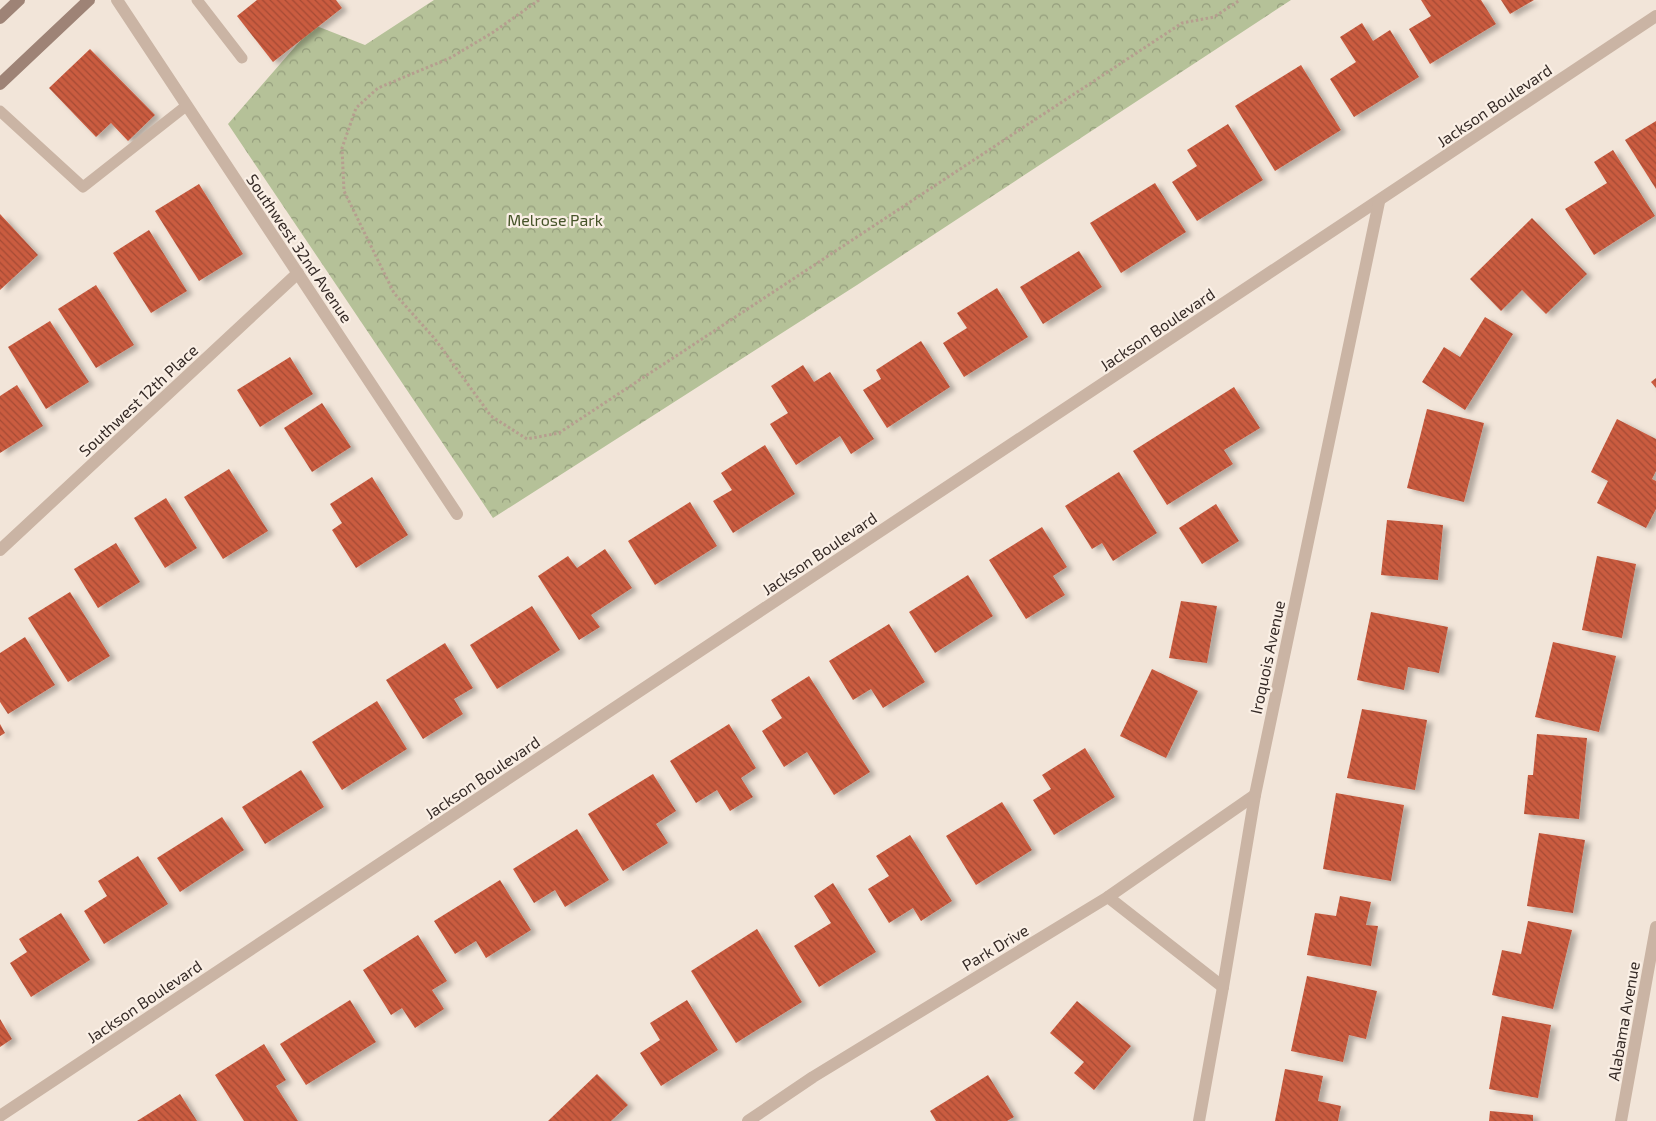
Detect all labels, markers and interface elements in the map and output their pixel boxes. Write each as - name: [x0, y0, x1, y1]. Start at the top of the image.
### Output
- street label: Jackson Boulevard: [1433, 60, 1555, 150]
- street label: Southwest 32nd Avenue: [243, 170, 357, 326]
- park label: Melrose Park: [507, 210, 603, 229]
- street label: Jackson Boulevard: [1096, 284, 1218, 374]
- street label: Southwest 12th Place: [75, 340, 201, 460]
- street label: Jackson Boulevard: [758, 508, 880, 598]
- street label: Iroquois Avenue: [1246, 598, 1288, 716]
- street label: Jackson Boulevard: [421, 732, 543, 822]
- street label: Park Drive: [958, 920, 1032, 974]
- street label: Jackson Boulevard: [83, 956, 205, 1046]
- street label: Alabama Avenue: [1603, 960, 1643, 1082]

